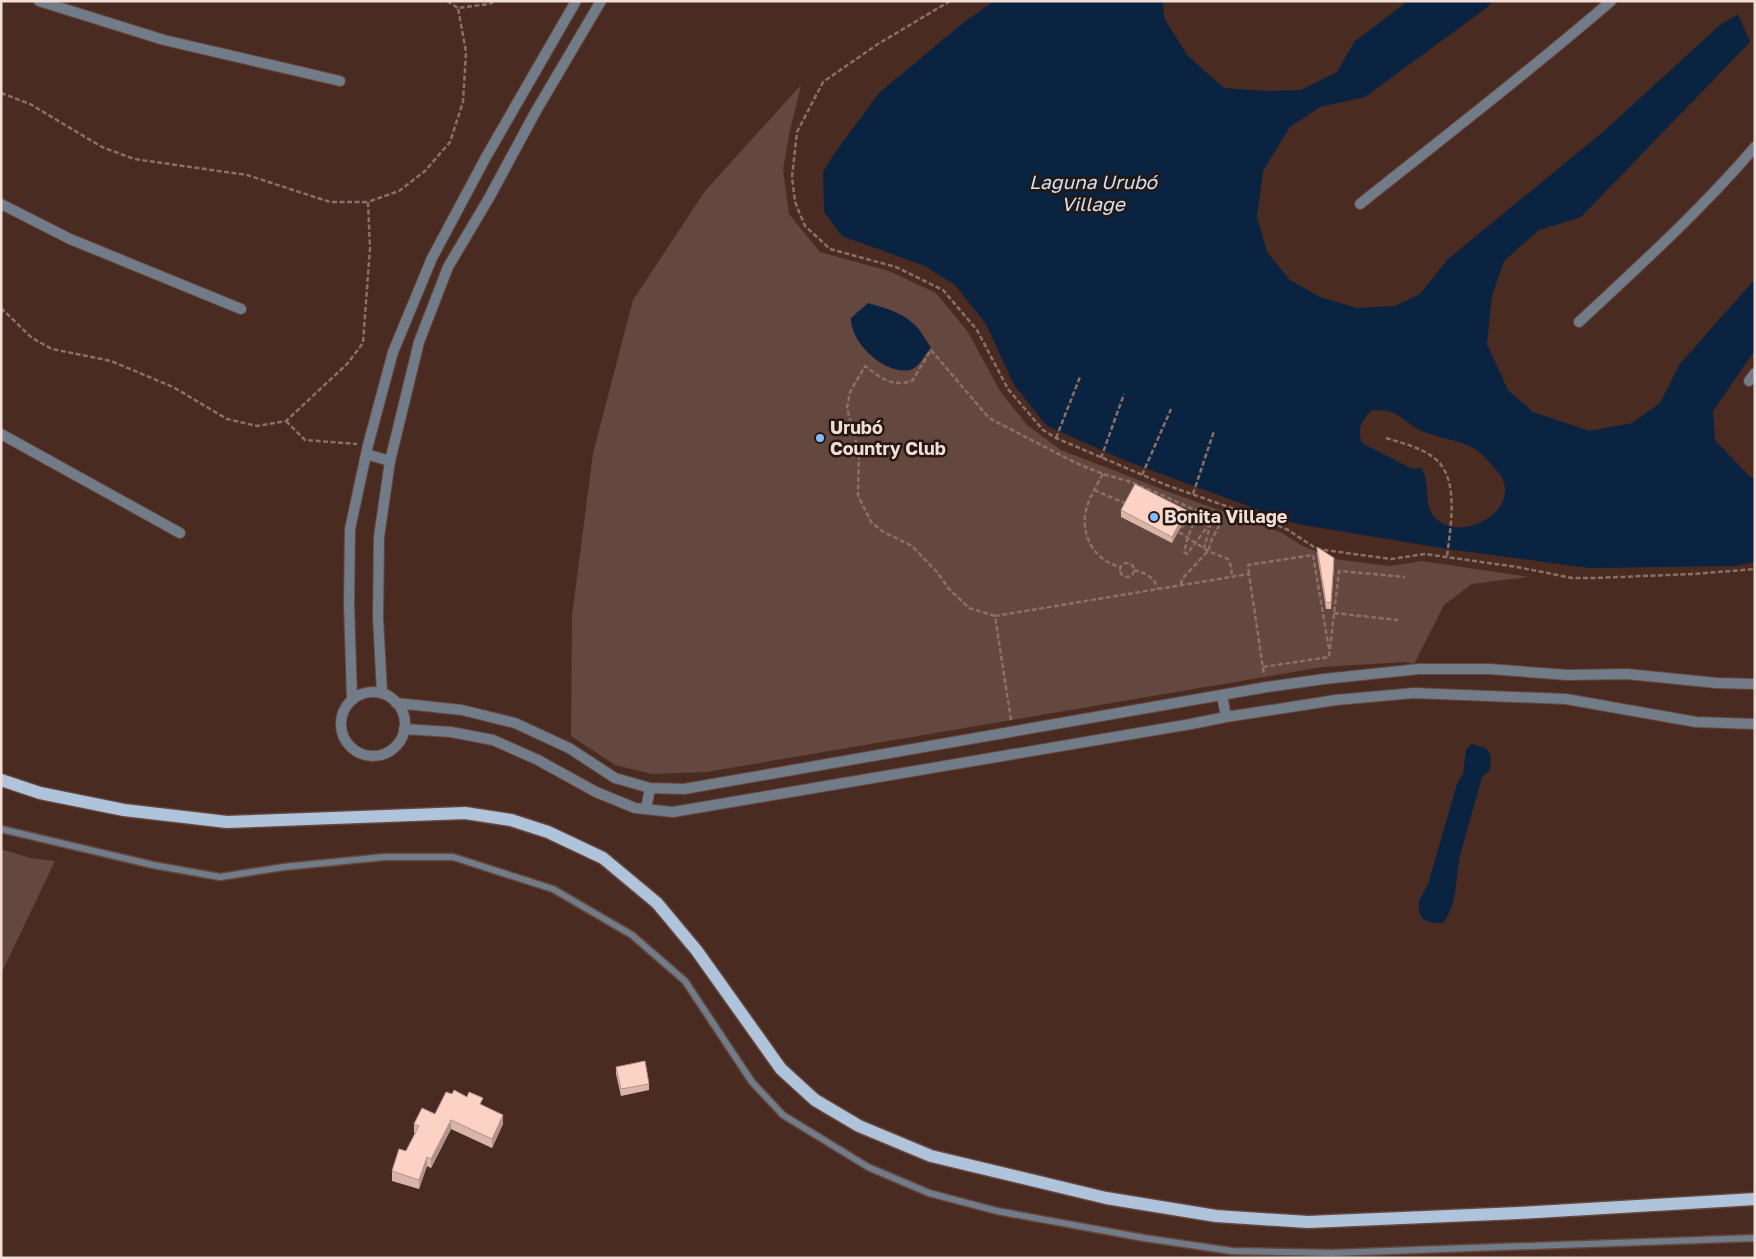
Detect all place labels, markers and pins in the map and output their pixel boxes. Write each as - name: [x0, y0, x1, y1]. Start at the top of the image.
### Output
- place label: Urubó Country Club: [830, 416, 946, 459]
- marker: Urubó Country Club: [814, 432, 826, 444]
- place label: Bonita Village: [1164, 505, 1288, 527]
- marker: Bonita Village: [1148, 511, 1160, 523]

